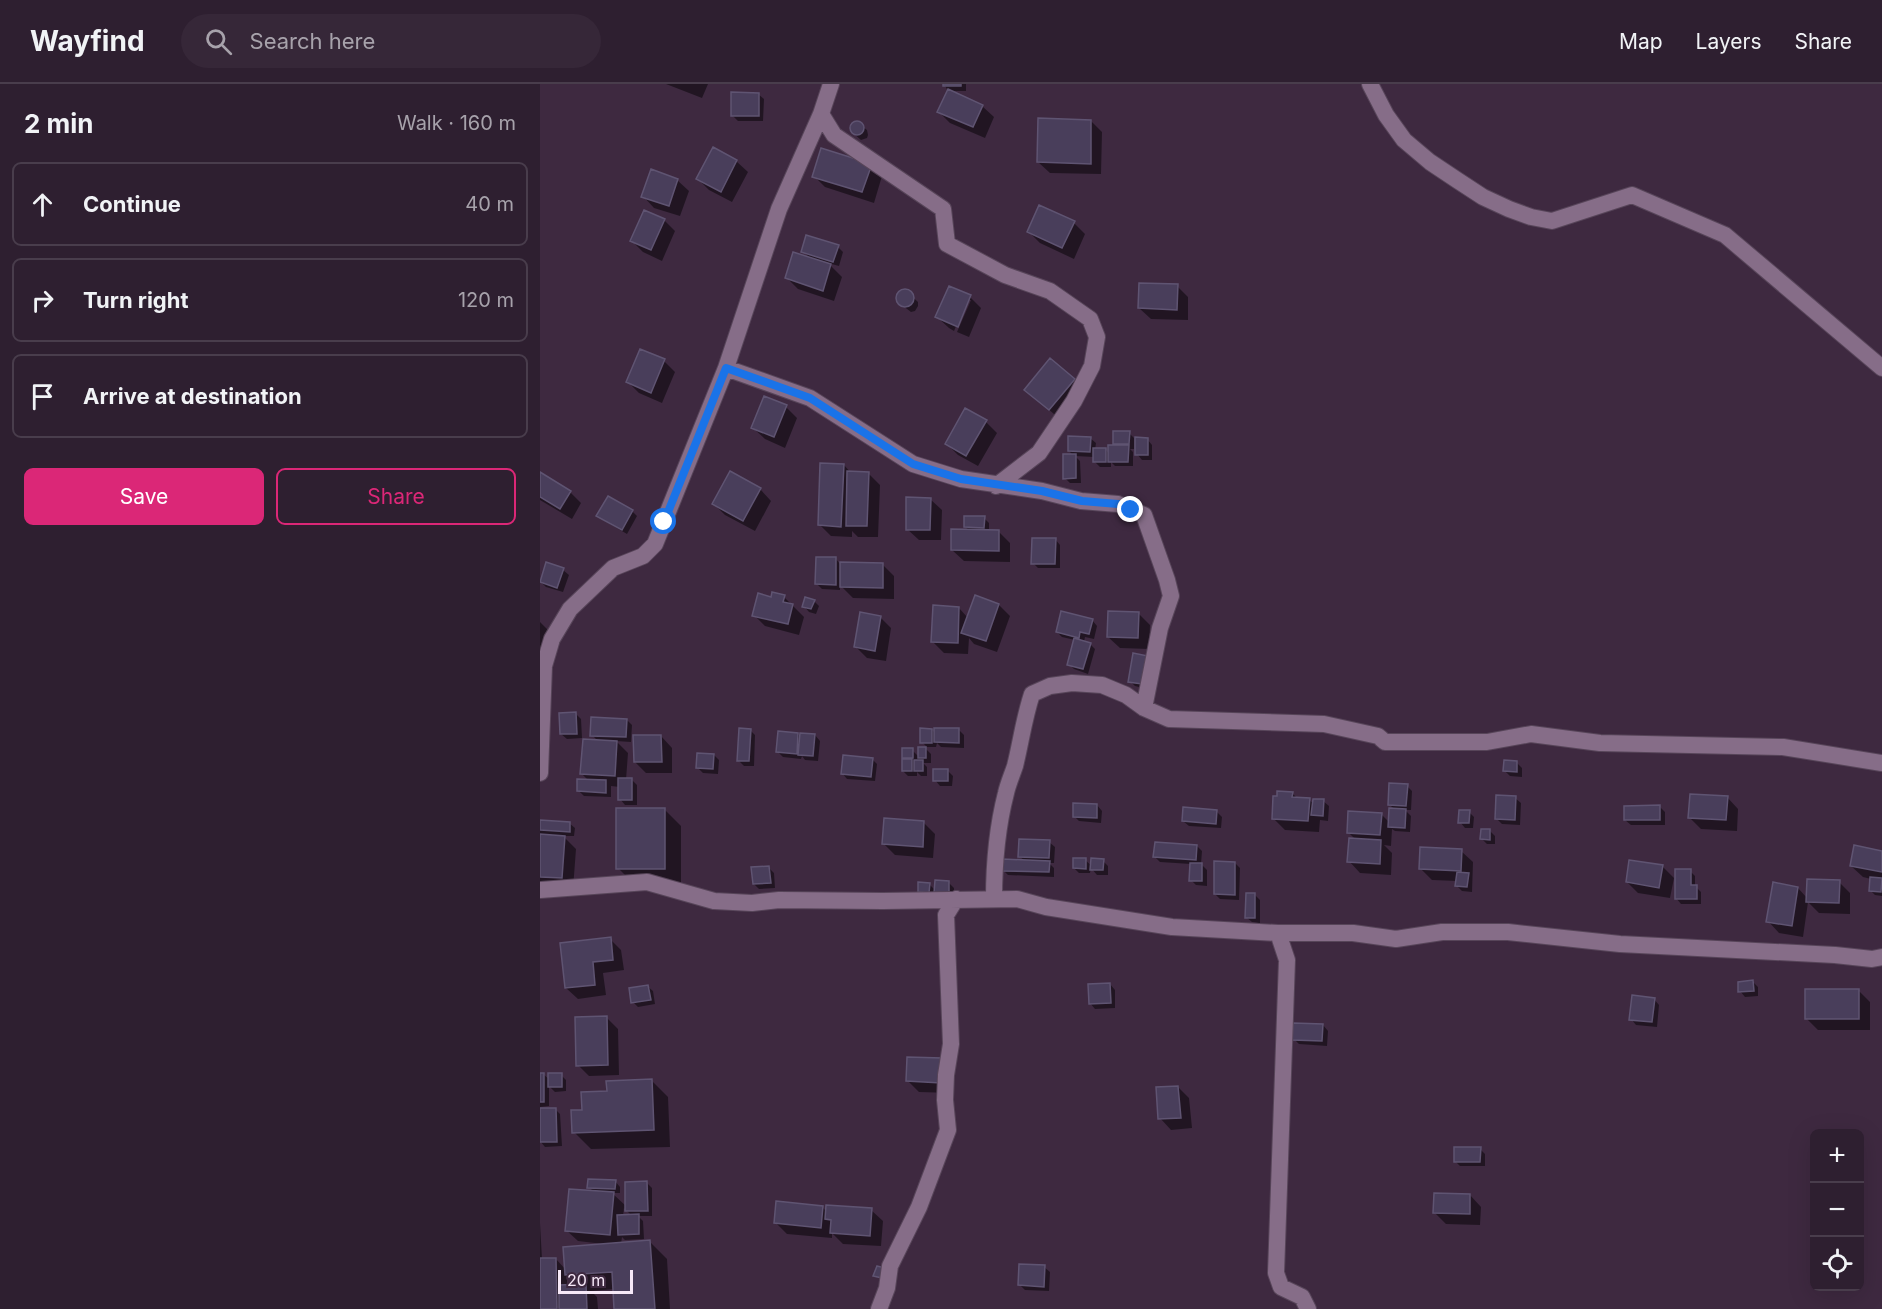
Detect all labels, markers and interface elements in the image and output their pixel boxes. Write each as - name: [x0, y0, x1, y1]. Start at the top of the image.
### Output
- search box: [181, 14, 601, 68]
- text: Wayfind: [30, 24, 145, 58]
- icon: search: [202, 25, 235, 58]
- text: Search here: [250, 28, 375, 54]
- text: Map: [1619, 29, 1663, 54]
- text: Layers: [1696, 29, 1762, 54]
- text: Share: [1795, 29, 1852, 54]
- text: 2 min: [24, 108, 94, 139]
- text: Walk · 160 m: [397, 111, 516, 135]
- icon: ahead: [26, 188, 59, 221]
- text: Continue: [83, 191, 181, 217]
- text: 40 m: [465, 192, 514, 216]
- icon: right: [26, 284, 59, 317]
- text: Turn right: [83, 287, 189, 313]
- text: 120 m: [458, 288, 514, 312]
- icon: arrive: [26, 380, 59, 413]
- text: Arrive at destination: [83, 383, 302, 409]
- button: Save: [24, 468, 264, 525]
- button: Share: [276, 468, 516, 525]
- route end: [1117, 496, 1143, 522]
- route start: [650, 508, 676, 534]
- map controls: [1810, 1129, 1864, 1291]
- button: +: [1810, 1129, 1864, 1183]
- button: −: [1810, 1183, 1864, 1237]
- button: locate: [1810, 1237, 1864, 1291]
- scale bar: [558, 1267, 633, 1294]
- text: 20 m: [567, 1270, 605, 1290]

